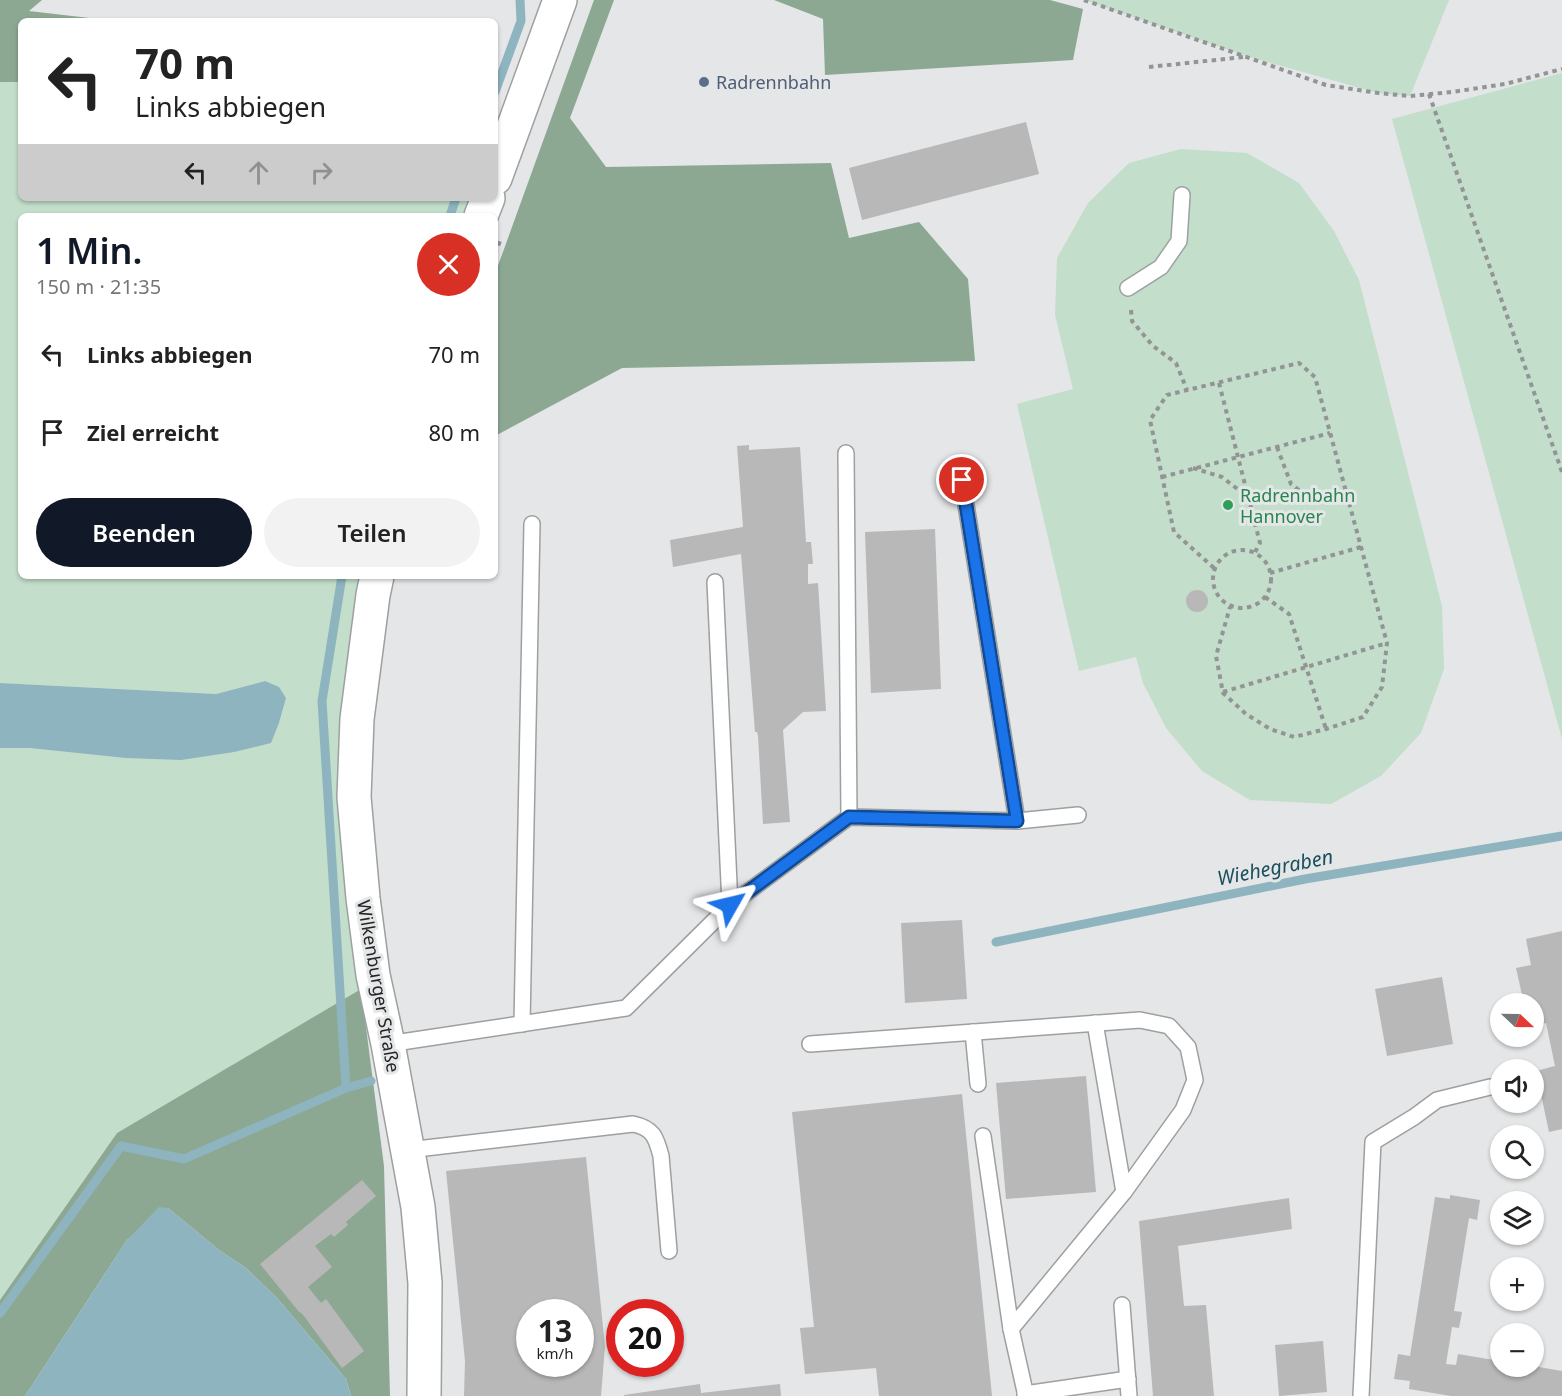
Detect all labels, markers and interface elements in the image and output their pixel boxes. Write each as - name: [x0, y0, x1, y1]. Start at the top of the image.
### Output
- text: 70 m: [135, 34, 235, 91]
- icon: left: [36, 42, 114, 120]
- place label: Radrennbahn: [716, 70, 831, 94]
- marker: Radrennbahn: [697, 75, 711, 89]
- text: Links abbiegen: [135, 88, 326, 125]
- icon: left: [179, 156, 212, 189]
- icon: ahead: [242, 156, 275, 189]
- icon: right: [305, 156, 338, 189]
- text: 1 Min.: [36, 226, 143, 275]
- button: close: [417, 233, 480, 296]
- text: 150 m · 21:35: [36, 273, 161, 300]
- icon: left: [36, 338, 69, 371]
- text: Links abbiegen: [87, 339, 253, 369]
- text: 70 m: [429, 339, 480, 369]
- icon: arrive: [36, 416, 69, 449]
- text: Ziel erreicht: [87, 417, 219, 447]
- text: 80 m: [429, 417, 480, 447]
- pin: [936, 454, 987, 505]
- icon: arrive: [945, 463, 978, 496]
- place label: Radrennbahn Hannover: [1240, 483, 1355, 528]
- button: Beenden: [36, 498, 252, 567]
- button: Teilen: [264, 498, 480, 567]
- marker: Radrennbahn Hannover: [1221, 498, 1235, 512]
- water label: Wiehegraben: [1215, 843, 1335, 891]
- position arrow: [698, 873, 762, 937]
- street label: Wilkenburger Straße: [352, 898, 406, 1074]
- north arrow: [1490, 993, 1544, 1047]
- map controls: [1490, 993, 1544, 1377]
- button: sound: [1490, 1059, 1544, 1113]
- button: search: [1490, 1125, 1544, 1179]
- button: layers: [1490, 1191, 1544, 1245]
- button: +: [1490, 1257, 1544, 1311]
- speed limit sign: 20: [606, 1299, 684, 1377]
- text: 13: [538, 1310, 572, 1351]
- button: −: [1490, 1323, 1544, 1377]
- text: km/h: [537, 1343, 573, 1363]

